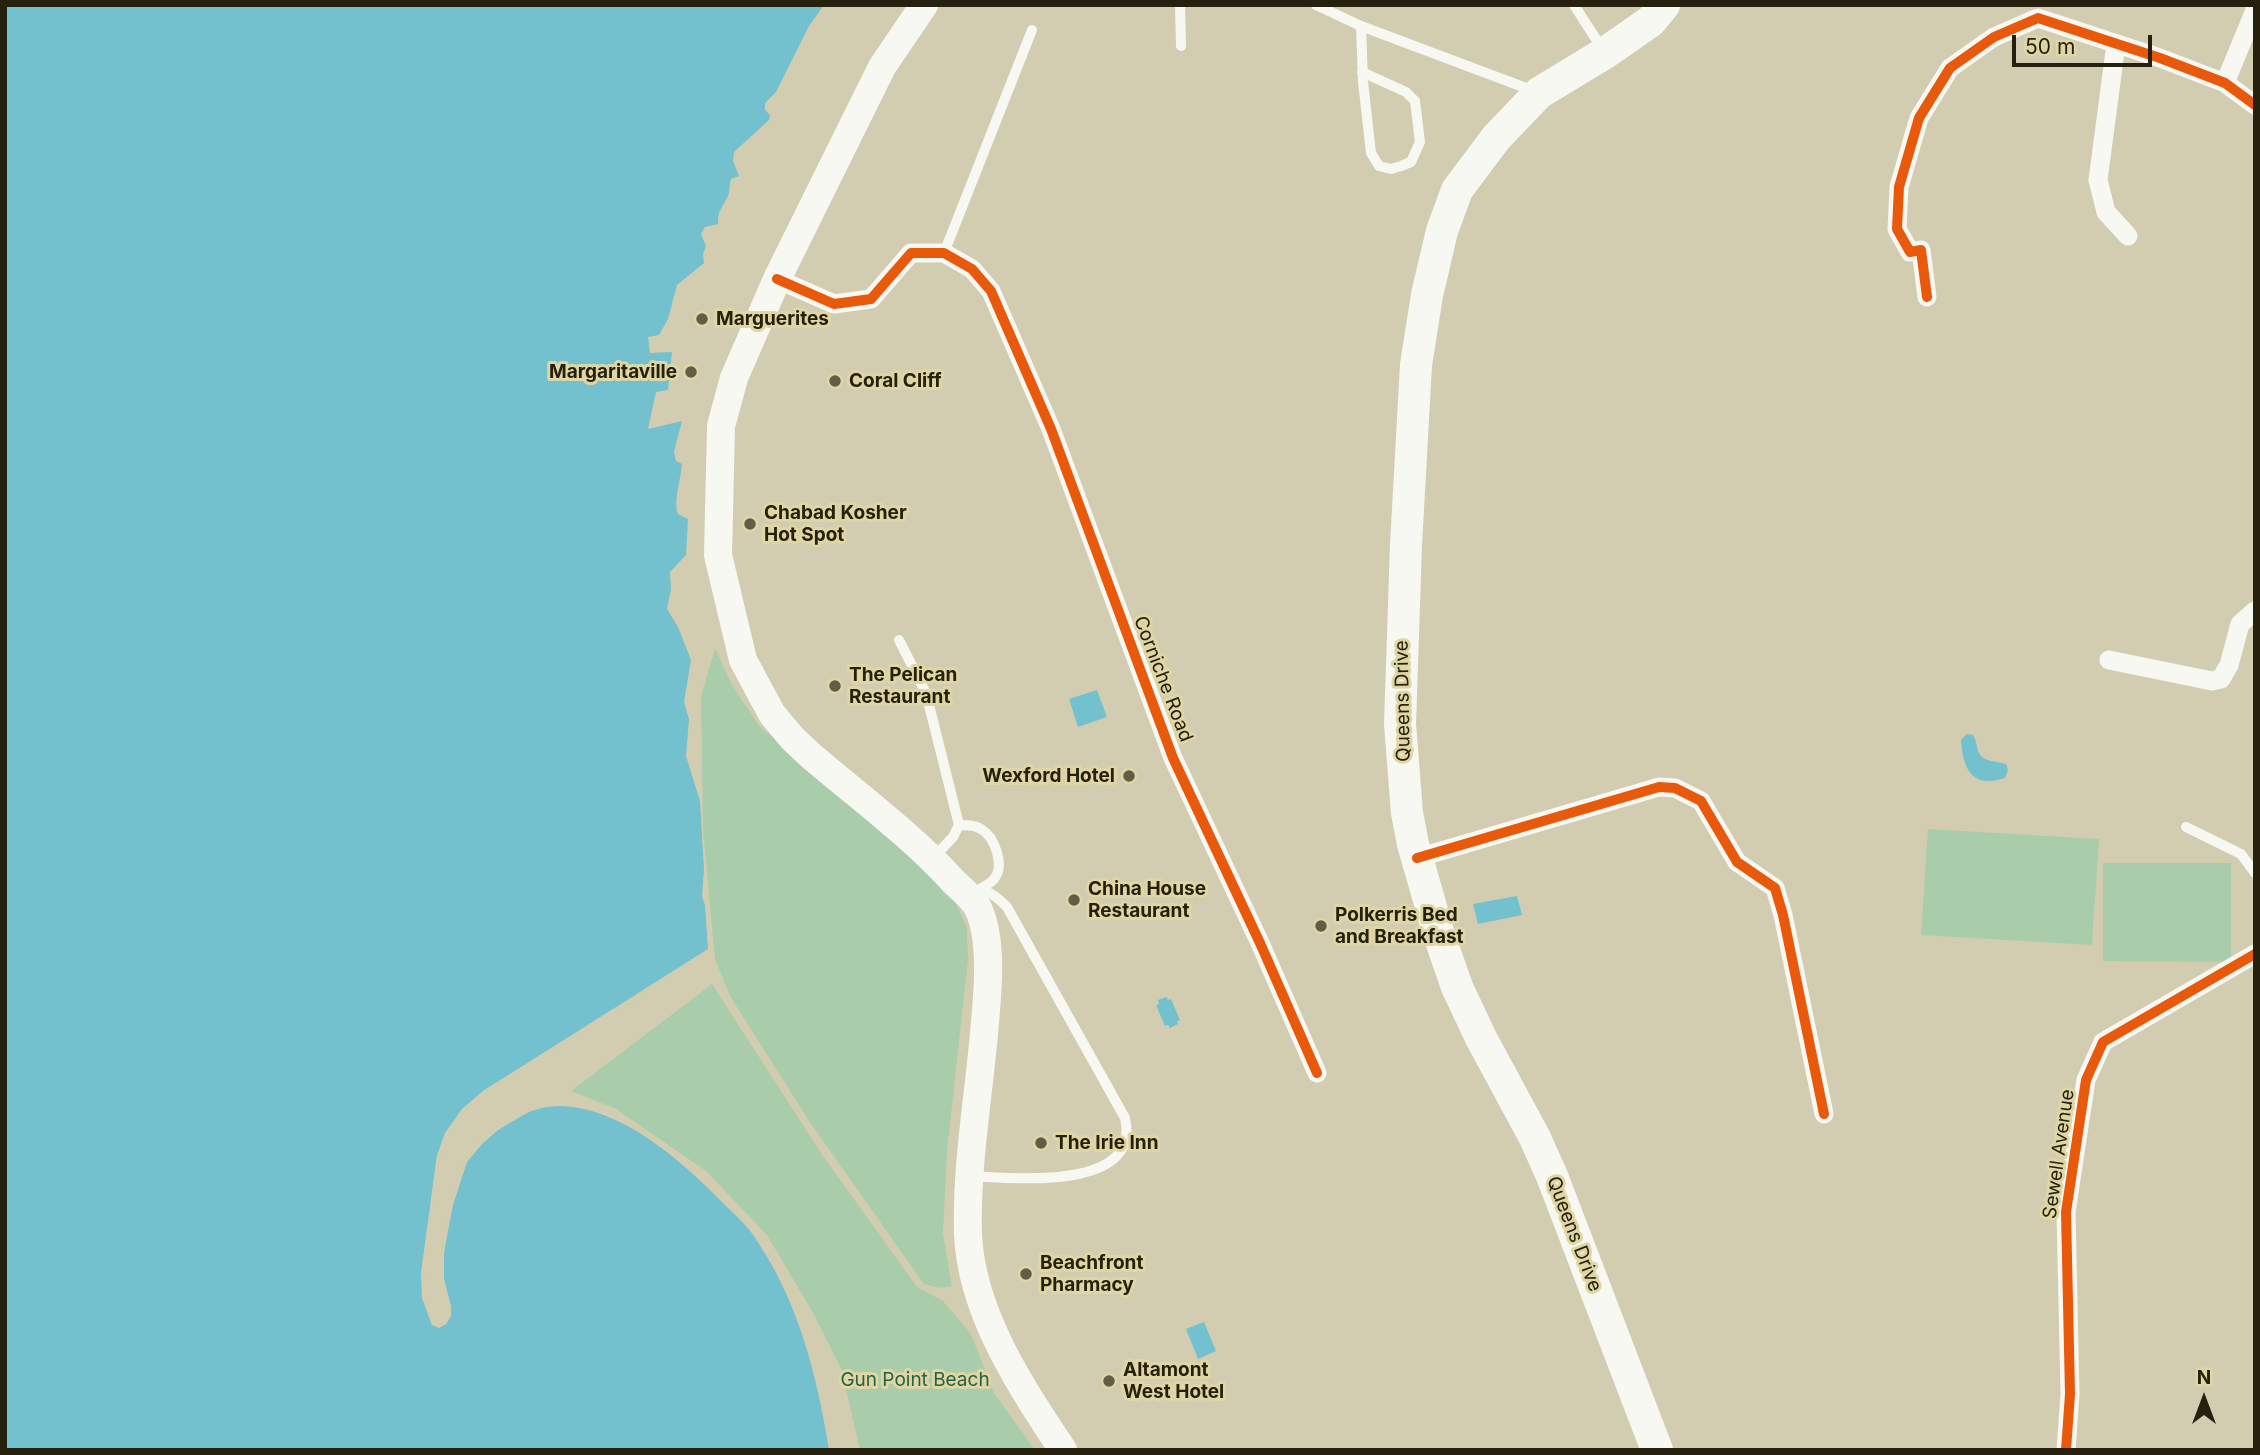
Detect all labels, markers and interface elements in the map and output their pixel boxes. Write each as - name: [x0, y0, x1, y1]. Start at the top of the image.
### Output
- scale bar: [2015, 21, 2155, 65]
- text: 50 m: [2025, 34, 2075, 59]
- place label: Marguerites: [716, 308, 829, 330]
- marker: Marguerites: [694, 311, 710, 327]
- place label: Margaritaville: [549, 361, 677, 383]
- marker: Margaritaville: [683, 364, 699, 380]
- place label: Coral Cliff: [849, 370, 942, 392]
- marker: Coral Cliff: [827, 373, 843, 389]
- place label: Chabad Kosher Hot Spot: [764, 502, 907, 546]
- marker: Chabad Kosher Hot Spot: [742, 516, 758, 532]
- street label: Corniche Road: [1129, 613, 1197, 745]
- street label: Queens Drive: [1391, 640, 1415, 762]
- place label: The Pelican Restaurant: [849, 664, 957, 708]
- marker: The Pelican Restaurant: [827, 678, 843, 694]
- place label: Wexford Hotel: [982, 765, 1115, 787]
- marker: Wexford Hotel: [1121, 768, 1137, 784]
- place label: China House Restaurant: [1088, 878, 1206, 922]
- marker: China House Restaurant: [1066, 892, 1082, 908]
- place label: Polkerris Bed and Breakfast: [1335, 904, 1464, 948]
- marker: Polkerris Bed and Breakfast: [1313, 918, 1329, 934]
- street label: Sewell Avenue: [2039, 1088, 2079, 1220]
- place label: The Irie Inn: [1055, 1132, 1158, 1154]
- marker: The Irie Inn: [1033, 1135, 1049, 1151]
- street label: Queens Drive: [1542, 1173, 1606, 1295]
- place label: Beachfront Pharmacy: [1040, 1252, 1143, 1296]
- marker: Beachfront Pharmacy: [1018, 1266, 1034, 1282]
- place label: Altamont West Hotel: [1123, 1359, 1224, 1403]
- north arrow: [2169, 1364, 2239, 1434]
- text: N: [2197, 1366, 2211, 1389]
- park label: Gun Point Beach: [840, 1369, 990, 1391]
- marker: Altamont West Hotel: [1101, 1373, 1117, 1389]

